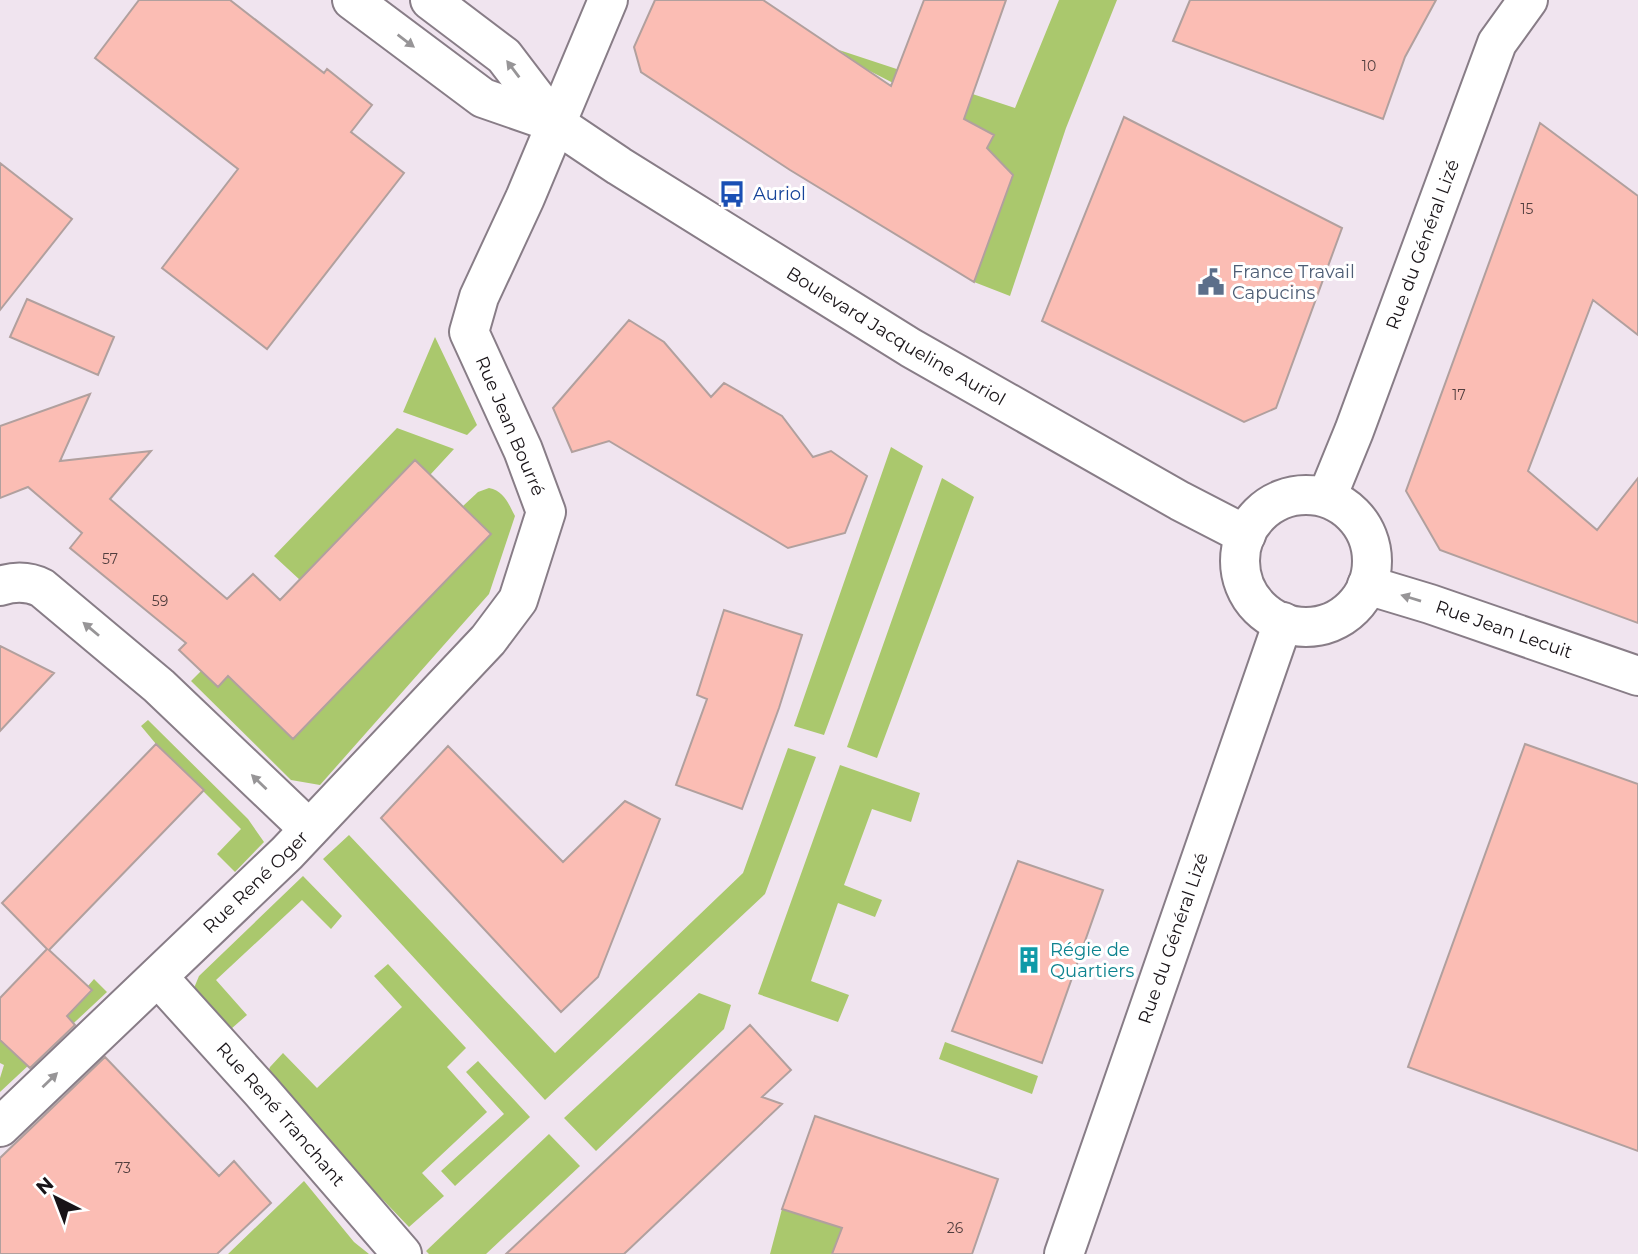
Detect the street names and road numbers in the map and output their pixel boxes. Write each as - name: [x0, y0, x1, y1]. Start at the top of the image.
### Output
- street label: Rue du Général Lizé: [1381, 156, 1464, 333]
- street label: Boulevard Jacqueline Auriol: [782, 262, 1009, 410]
- street label: Rue Jean Bourré: [471, 353, 549, 499]
- street label: Rue Jean Lecuit: [1433, 596, 1575, 663]
- street label: Rue René Oger: [199, 826, 313, 938]
- street label: Rue du Général Lizé: [1134, 850, 1213, 1027]
- street label: Rue René Tranchant: [211, 1038, 349, 1191]

